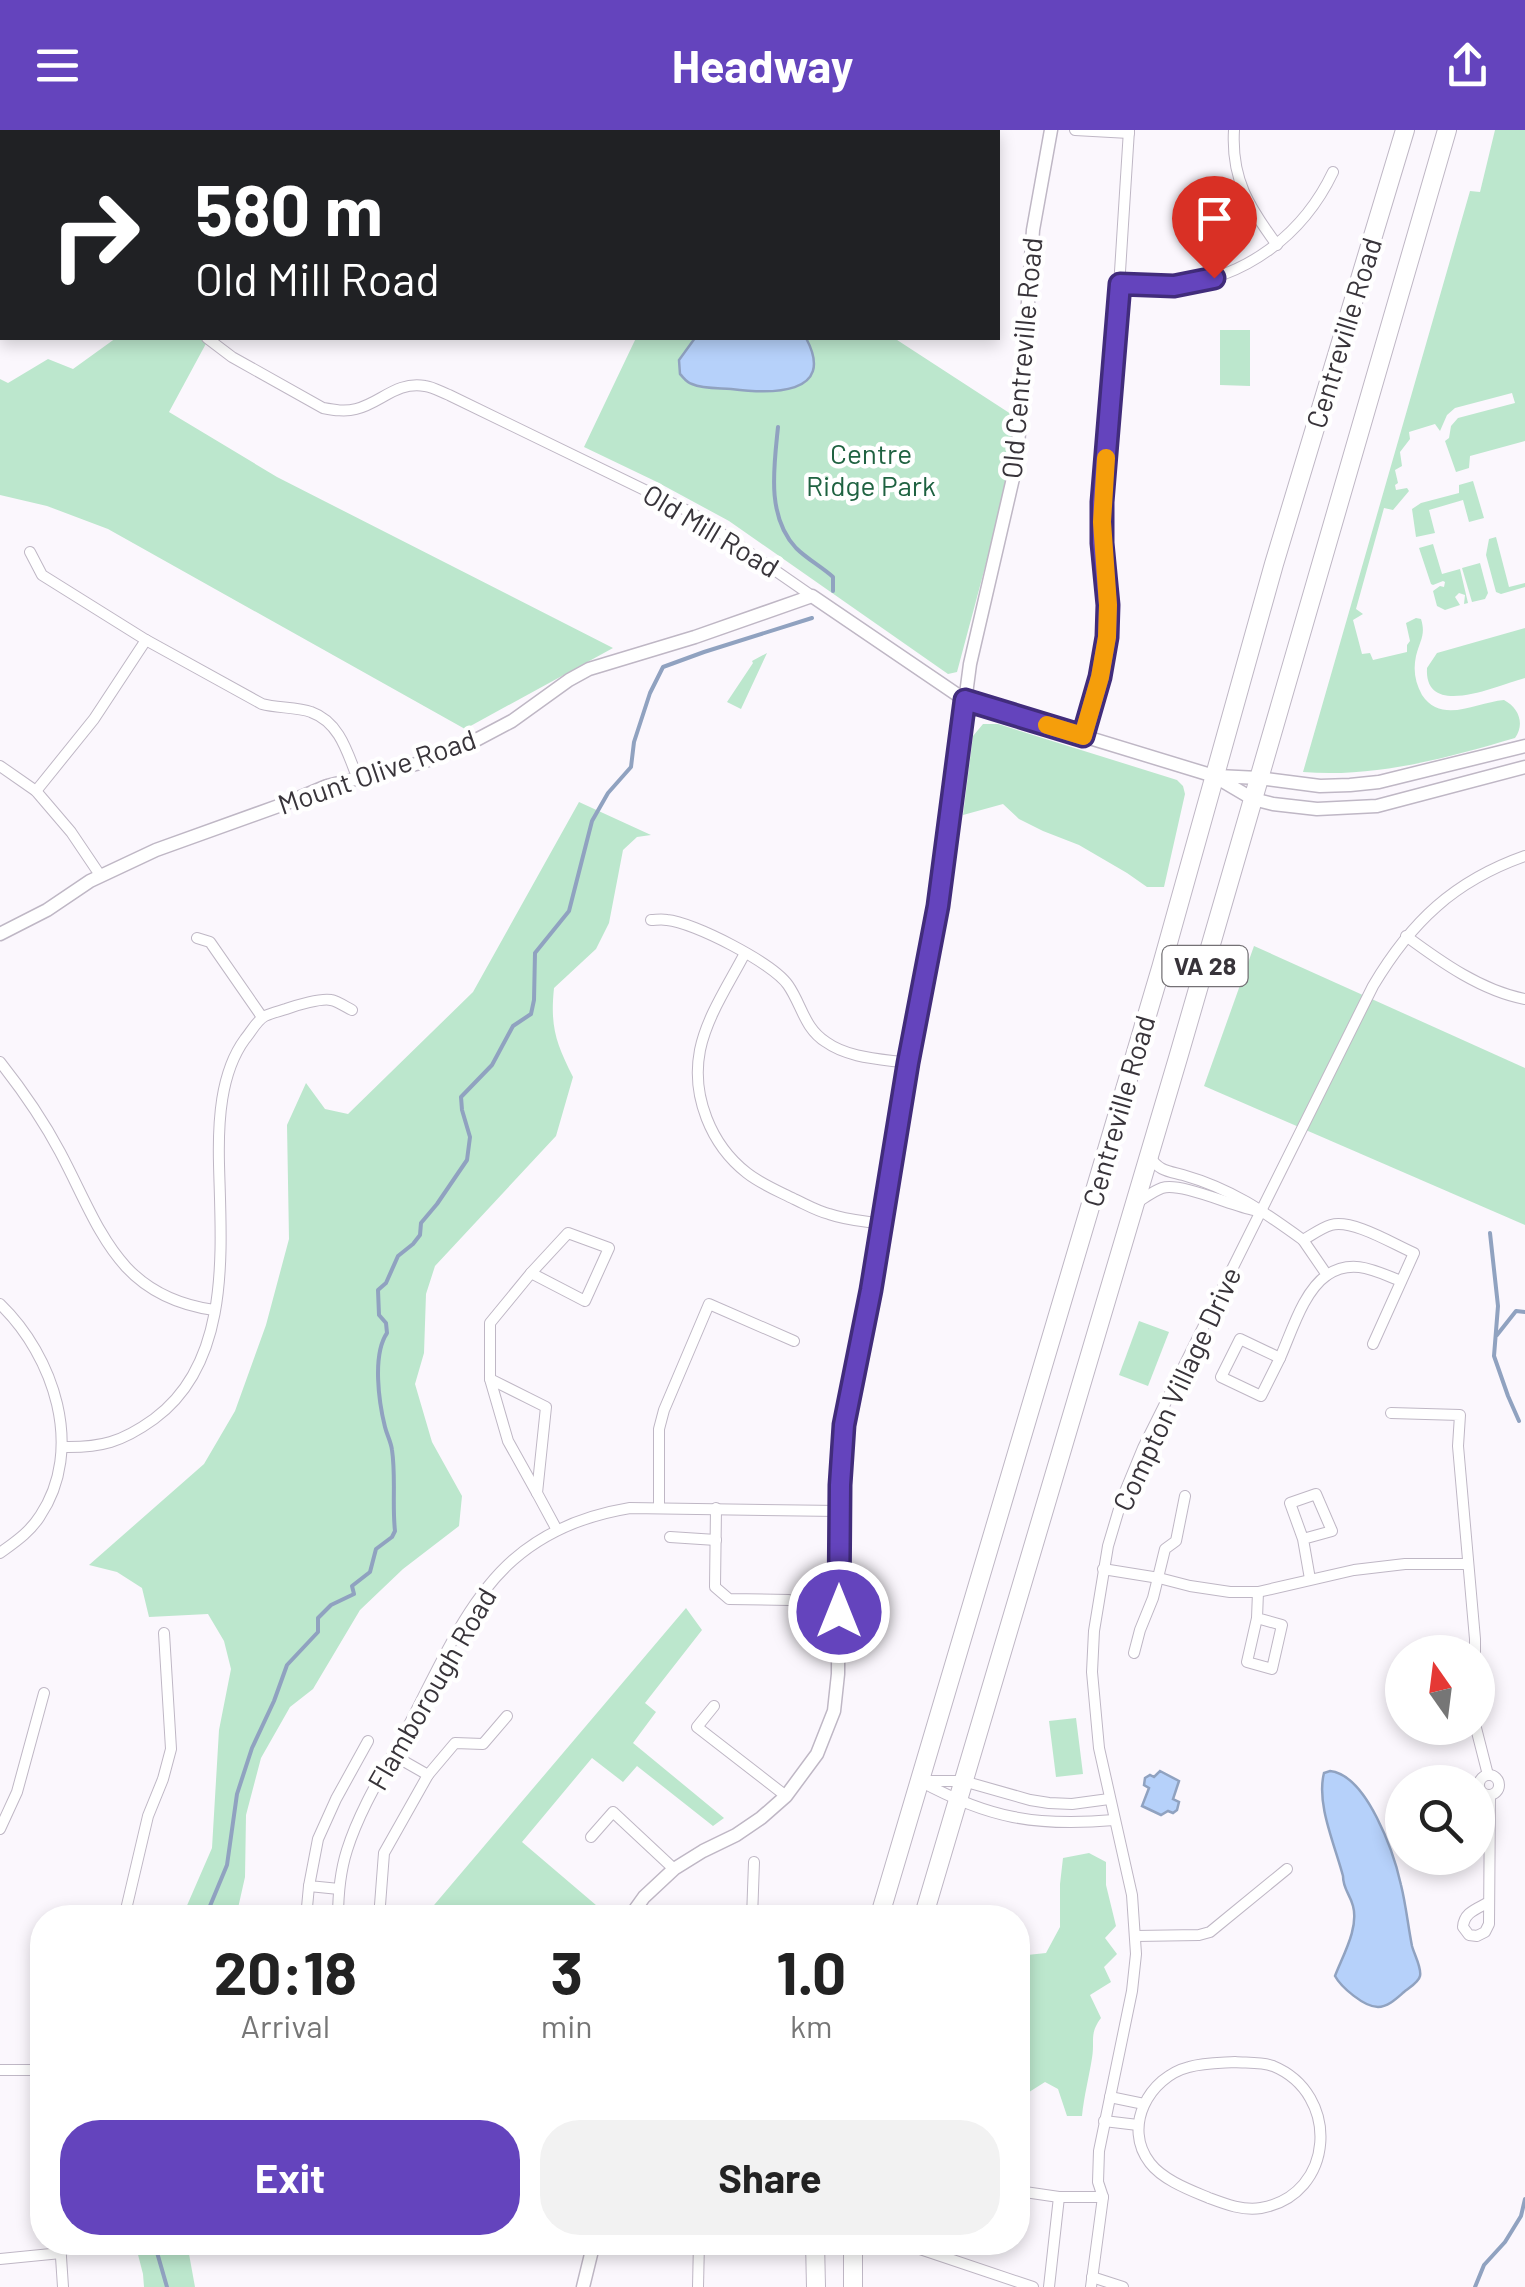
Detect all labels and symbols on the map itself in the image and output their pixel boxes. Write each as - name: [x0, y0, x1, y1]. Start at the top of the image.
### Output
- pin: [1172, 176, 1257, 279]
- street label: Centreville Road: [1298, 233, 1388, 432]
- street label: Old Centreville Road: [994, 236, 1048, 480]
- park label: Centre Ridge Park: [806, 436, 936, 502]
- street label: Old Mill Road: [637, 476, 786, 584]
- street label: Mount Olive Road: [273, 721, 480, 821]
- road number: VA 28: [1162, 946, 1248, 986]
- street label: Centreville Road: [1074, 1011, 1162, 1210]
- street label: Compton Village Drive: [1105, 1261, 1248, 1516]
- position arrow: [787, 1560, 891, 1664]
- street label: Flamborough Road: [359, 1581, 503, 1796]
- north arrow: [1385, 1635, 1495, 1745]

